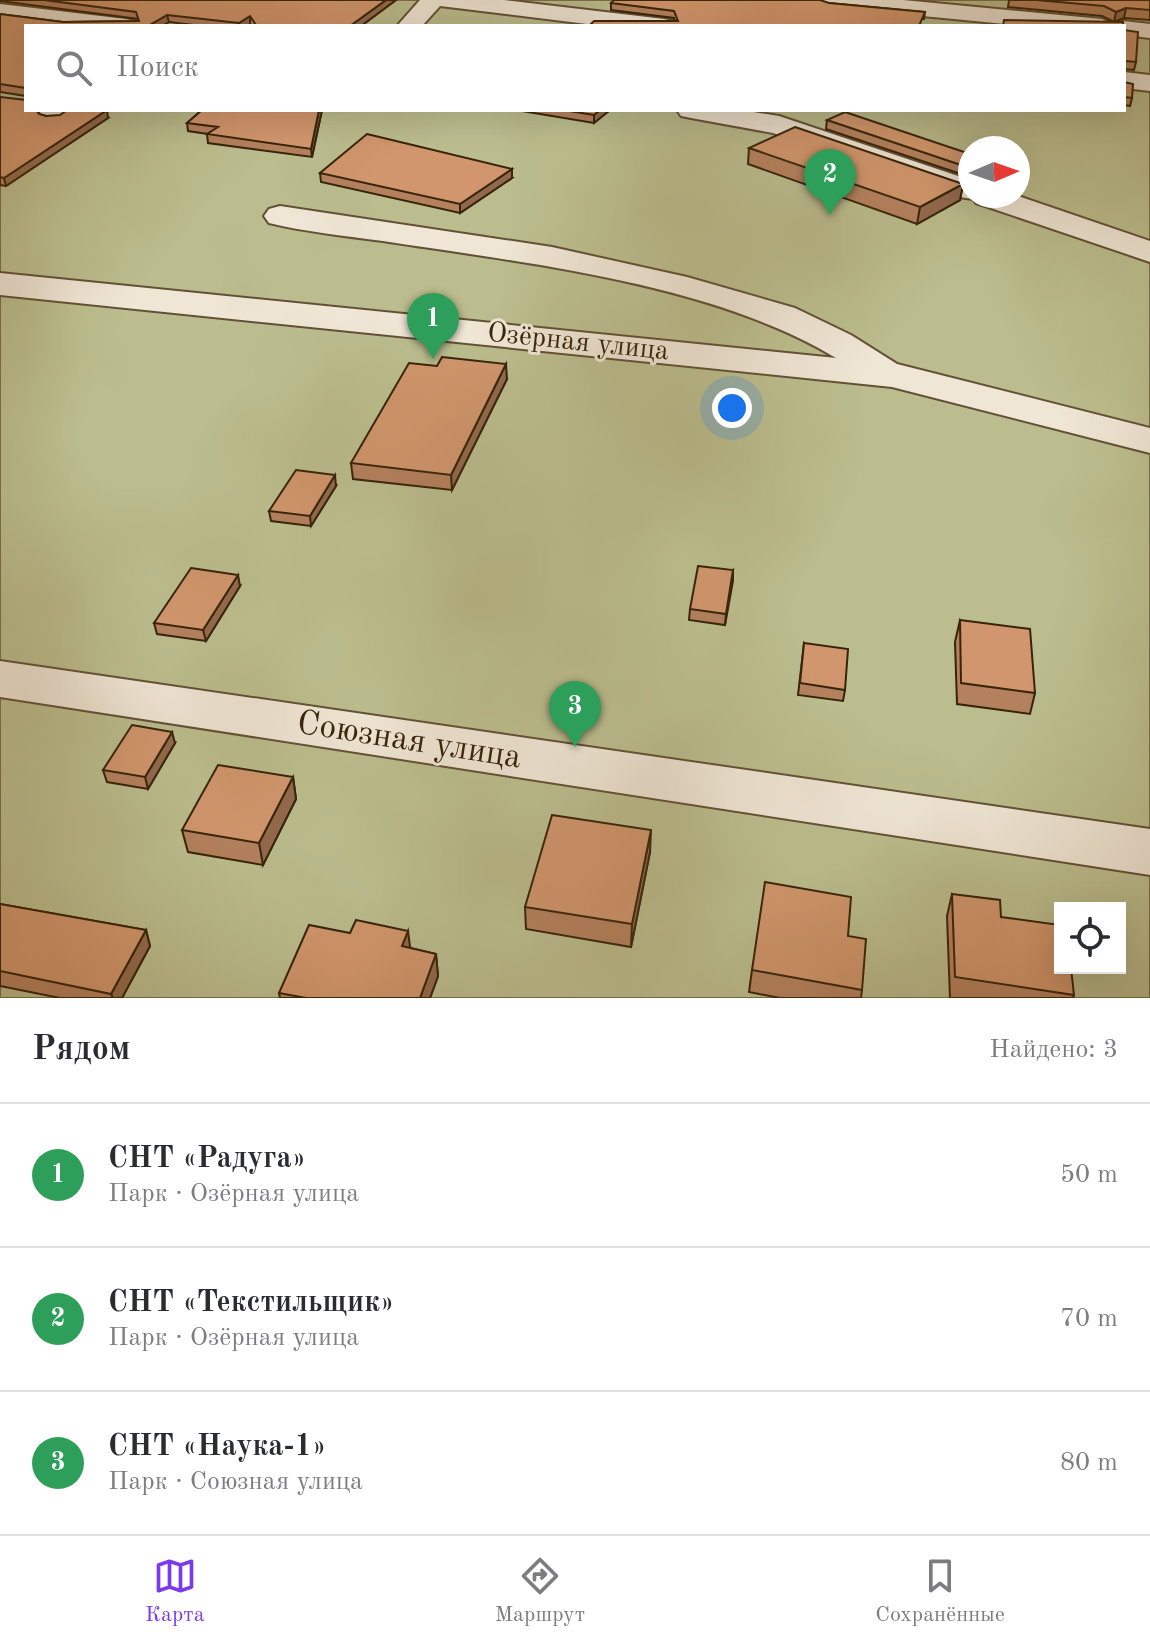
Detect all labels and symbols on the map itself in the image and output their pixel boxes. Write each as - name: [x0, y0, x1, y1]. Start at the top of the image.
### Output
- north arrow: [958, 136, 1030, 208]
- pin: 2: [804, 149, 856, 215]
- pin: 1: [407, 293, 459, 359]
- street label: Озёрная улица: [486, 320, 670, 366]
- your location: [712, 388, 752, 428]
- pin: 3: [549, 681, 601, 747]
- street label: Союзная улица: [294, 706, 524, 776]

